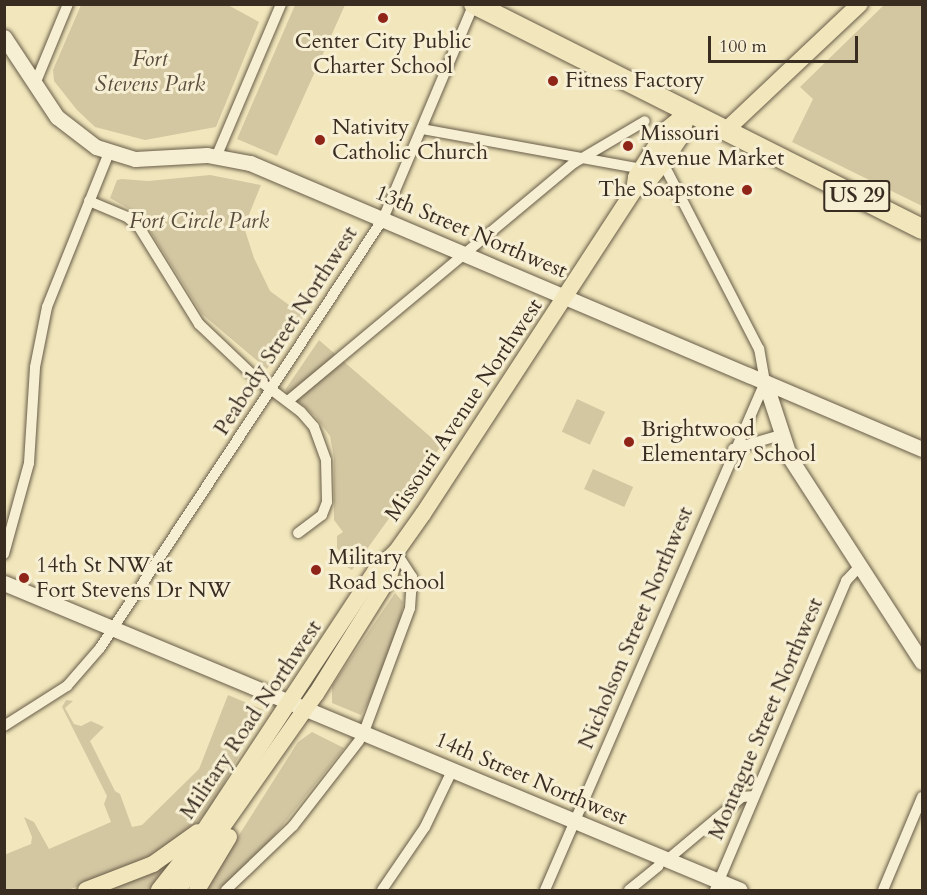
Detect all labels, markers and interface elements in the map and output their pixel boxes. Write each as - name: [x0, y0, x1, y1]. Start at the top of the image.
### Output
- marker: Center City Public Charter School: [376, 11, 390, 25]
- scale bar: [711, 24, 861, 62]
- place label: Center City Public Charter School: [295, 28, 471, 80]
- text: 100 m: [719, 34, 767, 59]
- park label: Fort Stevens Park: [95, 46, 205, 98]
- place label: Fitness Factory: [565, 68, 704, 94]
- marker: Fitness Factory: [546, 74, 560, 88]
- place label: Nativity Catholic Church: [332, 114, 488, 166]
- place label: Missouri Avenue Market: [640, 120, 784, 172]
- marker: Nativity Catholic Church: [313, 133, 327, 147]
- marker: Missouri Avenue Market: [621, 139, 635, 153]
- place label: The Soapstone: [598, 177, 735, 203]
- road number: US 29: [822, 178, 892, 214]
- street label: 13th Street Northwest: [371, 180, 571, 284]
- marker: The Soapstone: [740, 183, 754, 197]
- park label: Fort Circle Park: [129, 209, 269, 235]
- street label: Peabody Street Northwest: [209, 222, 363, 440]
- street label: Missouri Avenue Northwest: [380, 294, 548, 526]
- place label: Brightwood Elementary School: [641, 416, 816, 468]
- marker: Brightwood Elementary School: [622, 435, 636, 449]
- street label: Nicholson Street Northwest: [573, 503, 699, 753]
- place label: Military Road School: [328, 544, 445, 596]
- place label: 14th St NW at Fort Stevens Dr NW: [36, 552, 231, 604]
- marker: Military Road School: [309, 563, 323, 577]
- marker: 14th St NW at Fort Stevens Dr NW: [17, 571, 31, 585]
- street label: Montague Street Northwest: [703, 594, 829, 844]
- street label: Military Road Northwest: [174, 615, 328, 825]
- street label: 14th Street Northwest: [431, 727, 631, 831]

